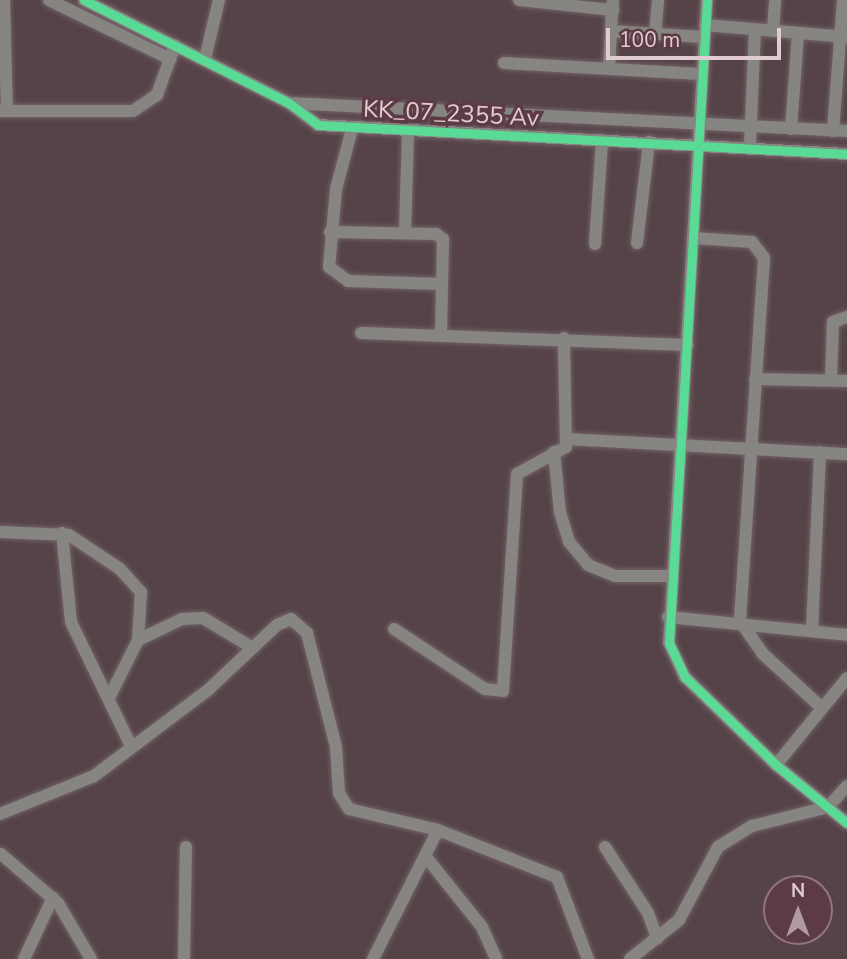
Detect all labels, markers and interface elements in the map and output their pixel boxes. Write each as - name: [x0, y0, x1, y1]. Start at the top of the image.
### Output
- scale bar: [609, 14, 784, 58]
- text: 100 m: [619, 26, 680, 54]
- street label: KK_07_2355 Av: [362, 95, 540, 133]
- north arrow: [763, 875, 833, 945]
- text: N: [791, 878, 805, 904]

